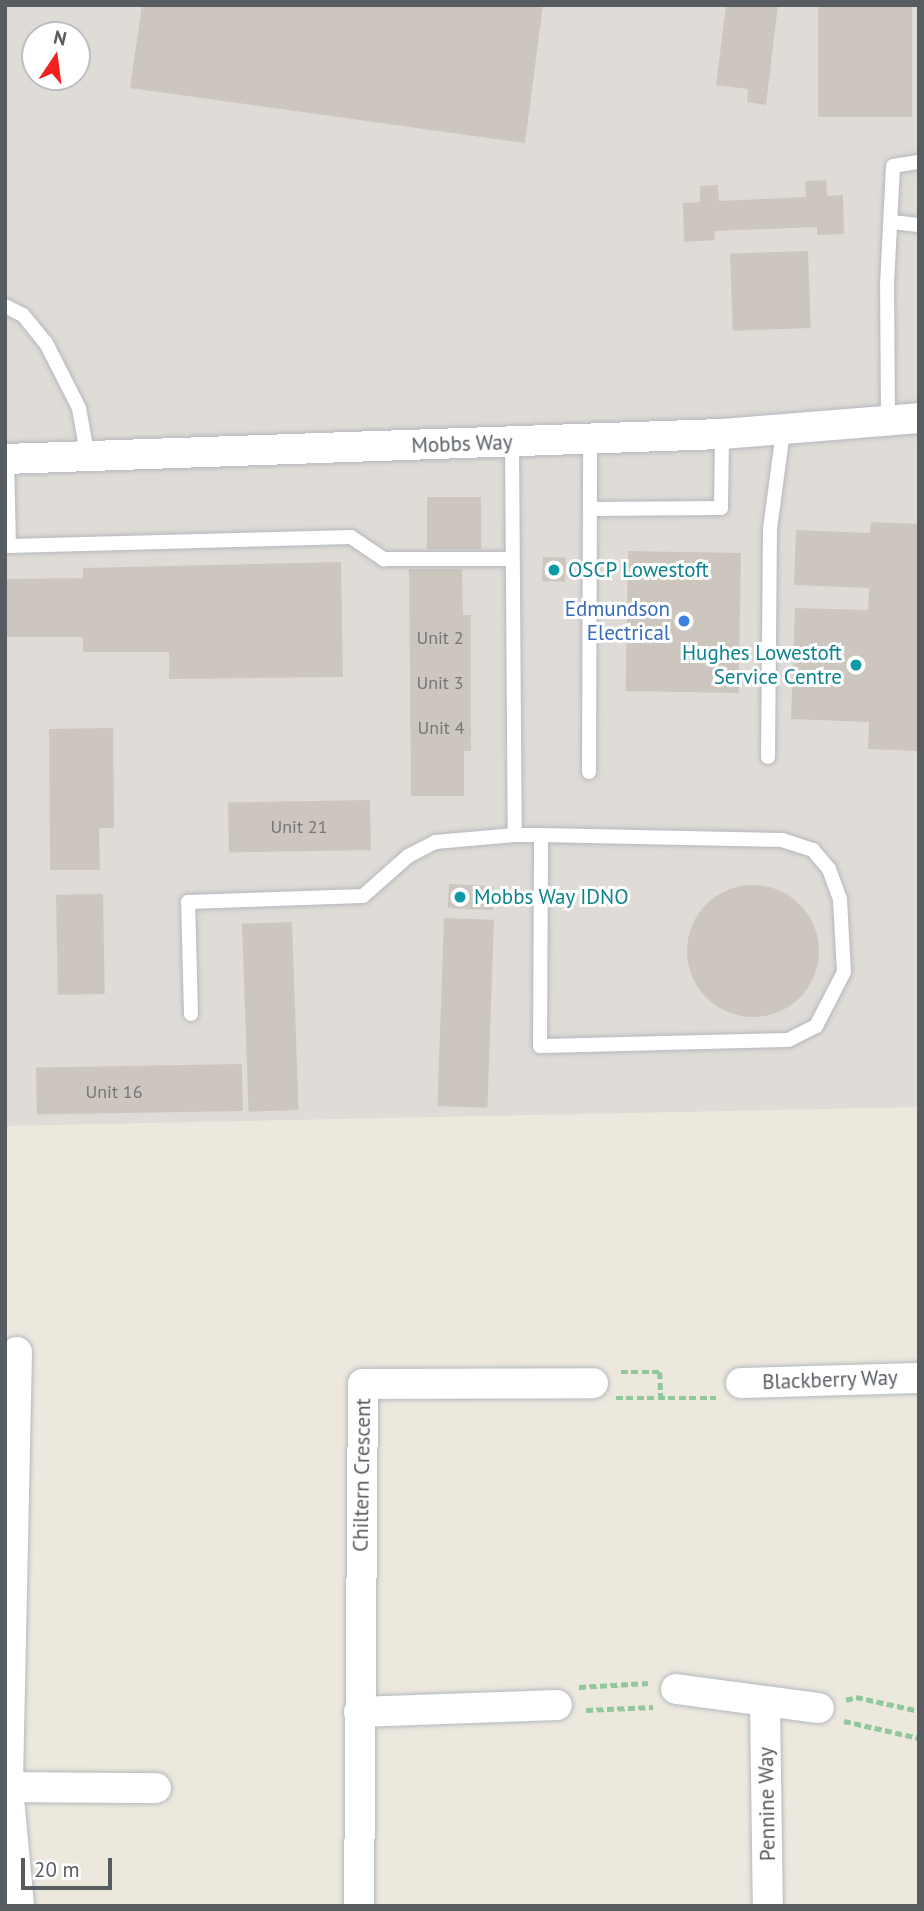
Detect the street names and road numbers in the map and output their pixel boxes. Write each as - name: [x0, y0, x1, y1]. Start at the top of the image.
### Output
- street label: Mobbs Way: [411, 430, 513, 458]
- street label: Blackberry Way: [761, 1365, 899, 1395]
- street label: Chiltern Crescent: [348, 1398, 376, 1552]
- street label: Pennine Way: [753, 1746, 781, 1862]

